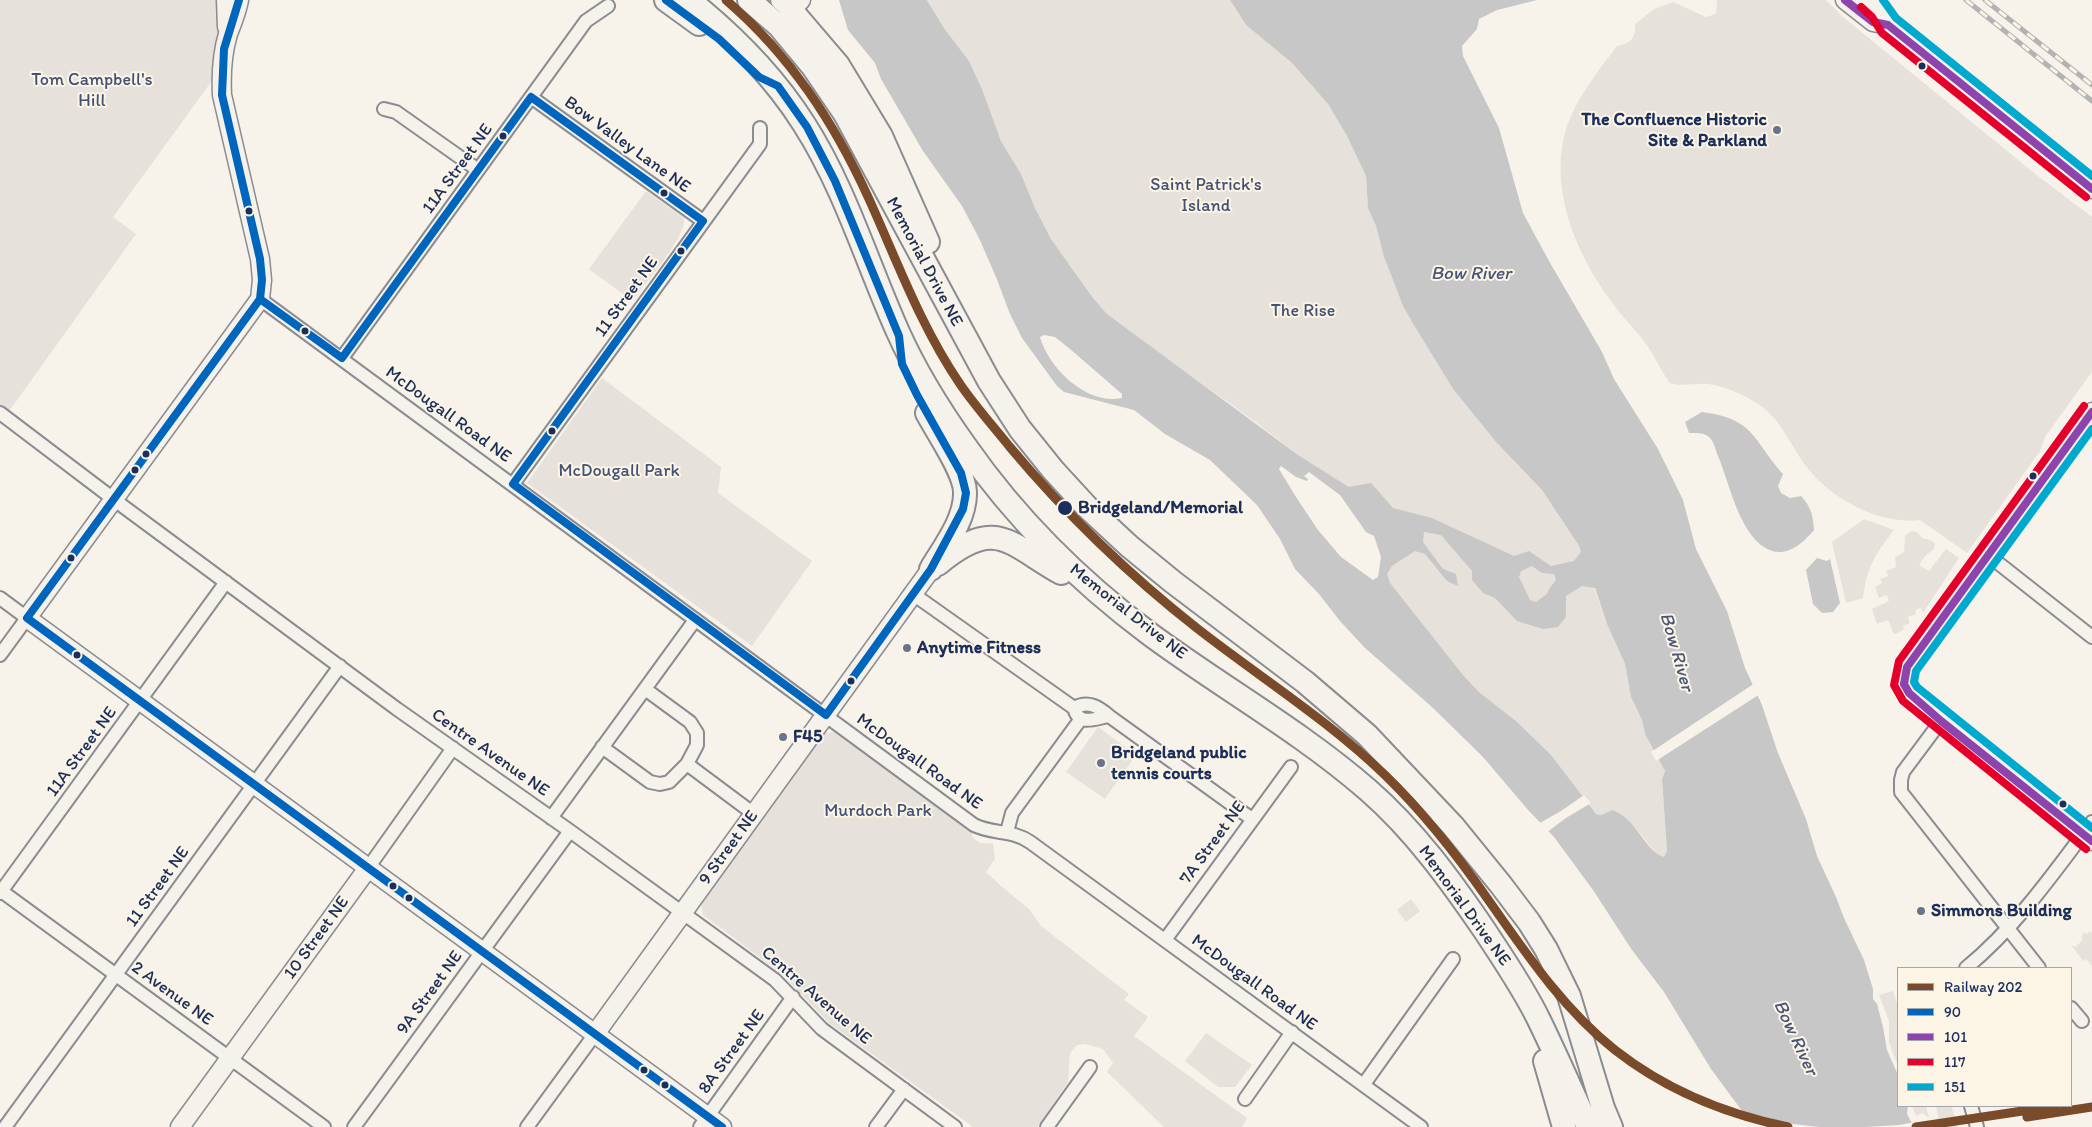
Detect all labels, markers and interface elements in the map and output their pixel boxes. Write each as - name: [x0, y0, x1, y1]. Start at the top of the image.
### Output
- unlabelled marker: [1917, 61, 1927, 71]
- park label: Tom Campbell's Hill: [31, 69, 153, 112]
- street label: Bow Valley Lane NE: [560, 92, 694, 198]
- place label: The Confluence Historic Site & Parkland: [1581, 109, 1767, 152]
- street label: 11A Street NE: [418, 120, 498, 218]
- marker: The Confluence Historic Site & Parkland: [1771, 124, 1783, 136]
- unlabelled marker: [498, 131, 508, 141]
- park label: Saint Patrick's Island: [1150, 174, 1262, 216]
- unlabelled marker: [659, 188, 669, 198]
- street label: Memorial Drive NE: [881, 194, 967, 330]
- unlabelled marker: [244, 206, 254, 216]
- unlabelled marker: [676, 246, 686, 256]
- street label: 11 Street NE: [591, 252, 663, 342]
- water label: Bow River: [1431, 263, 1511, 285]
- park label: The Rise: [1271, 300, 1335, 322]
- unlabelled marker: [300, 326, 310, 336]
- street label: McDougall Road NE: [381, 362, 515, 468]
- unlabelled marker: [547, 426, 557, 436]
- unlabelled marker: [141, 449, 151, 459]
- park label: McDougall Park: [558, 460, 680, 482]
- unlabelled marker: [130, 465, 140, 475]
- unlabelled marker: [2028, 471, 2038, 481]
- place label: Bridgeland/Memorial: [1078, 497, 1243, 519]
- marker: Bridgeland/Memorial: [1056, 499, 1074, 517]
- unlabelled marker: [66, 553, 76, 563]
- street label: Memorial Drive NE: [1065, 559, 1191, 665]
- water label: Bow River: [1654, 610, 1698, 694]
- place label: Anytime Fitness: [917, 637, 1041, 659]
- marker: Anytime Fitness: [901, 642, 913, 654]
- unlabelled marker: [72, 650, 82, 660]
- unlabelled marker: [846, 676, 856, 686]
- street label: 11A Street NE: [42, 703, 122, 801]
- street label: Centre Avenue NE: [427, 704, 553, 802]
- street label: McDougall Road NE: [852, 709, 986, 815]
- place label: F45: [793, 726, 823, 748]
- marker: F45: [777, 731, 789, 743]
- place label: Bridgeland public tennis courts: [1111, 742, 1247, 784]
- marker: Bridgeland public tennis courts: [1095, 757, 1107, 769]
- street label: 7A Street NE: [1175, 797, 1251, 889]
- unlabelled marker: [2058, 799, 2068, 809]
- park label: Murdoch Park: [824, 800, 932, 822]
- street label: 9 Street NE: [695, 806, 763, 890]
- street label: 11 Street NE: [122, 842, 194, 932]
- street label: Memorial Drive NE: [1413, 842, 1515, 970]
- unlabelled marker: [388, 881, 398, 891]
- street label: 10 Street NE: [280, 892, 354, 984]
- unlabelled marker: [404, 893, 414, 903]
- place label: Simmons Building: [1931, 900, 2072, 922]
- marker: Simmons Building: [1915, 905, 1927, 917]
- street label: McDougall Road NE: [1187, 930, 1321, 1036]
- street label: Centre Avenue NE: [756, 942, 876, 1050]
- street label: 9A Street NE: [392, 947, 468, 1039]
- street label: 2 Avenue NE: [127, 957, 217, 1031]
- legend: [1897, 967, 2072, 1107]
- text: Railway 202: [1944, 978, 2022, 996]
- water label: Bow River: [1768, 997, 1822, 1079]
- text: 90: [1944, 1003, 1961, 1021]
- street label: 8A Street NE: [694, 1006, 770, 1098]
- text: 101: [1944, 1028, 1967, 1046]
- text: 117: [1944, 1053, 1965, 1071]
- unlabelled marker: [639, 1065, 649, 1075]
- text: 151: [1944, 1078, 1966, 1096]
- unlabelled marker: [660, 1080, 670, 1090]

